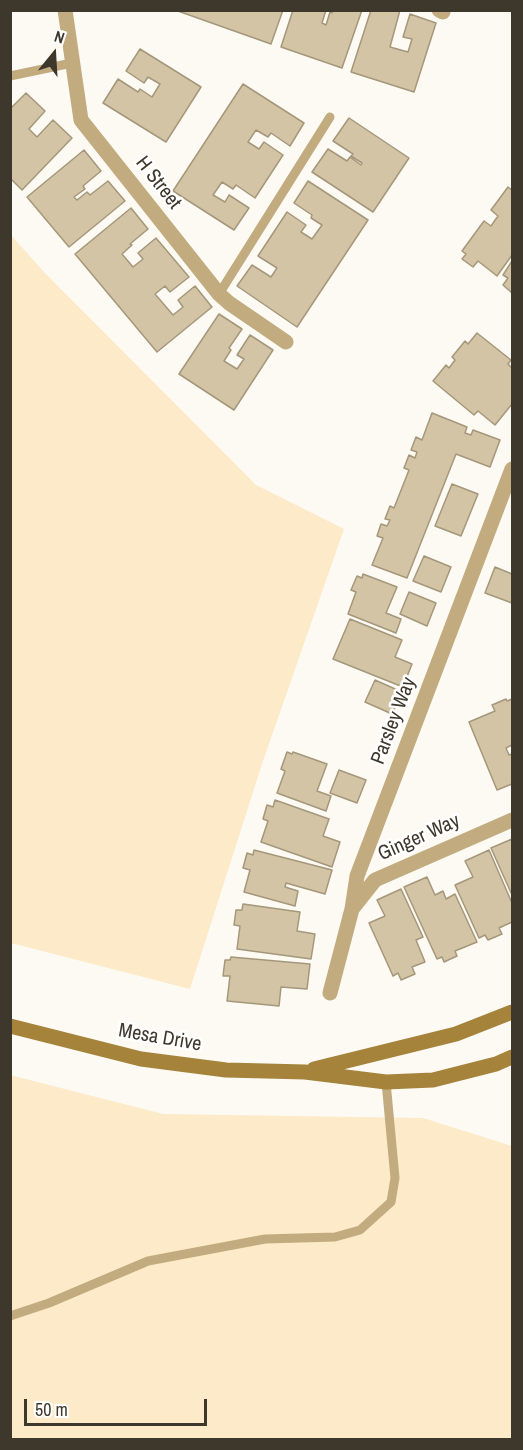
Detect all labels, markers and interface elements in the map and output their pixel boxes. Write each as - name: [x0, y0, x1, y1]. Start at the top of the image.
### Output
- north arrow: [24, 24, 84, 84]
- text: N: [52, 25, 67, 49]
- street label: H Street: [130, 152, 186, 214]
- street label: Parsley Way: [366, 674, 422, 768]
- street label: Ginger Way: [374, 809, 464, 867]
- street label: Mesa Drive: [117, 1019, 203, 1057]
- scale bar: [27, 1387, 210, 1425]
- text: 50 m: [35, 1397, 68, 1422]

